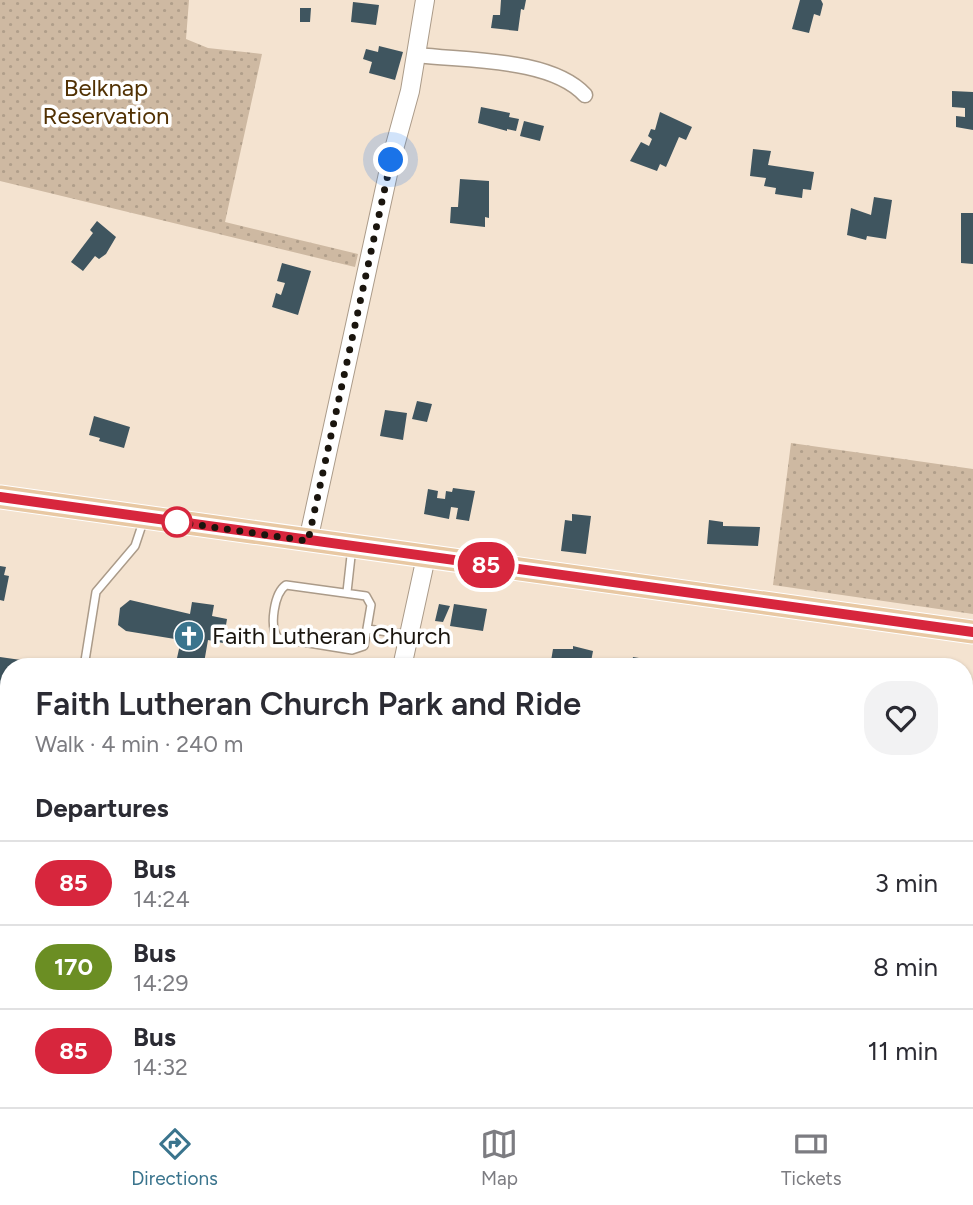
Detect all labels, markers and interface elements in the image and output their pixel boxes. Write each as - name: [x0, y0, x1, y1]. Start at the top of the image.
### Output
- park label: Belknap Reservation: [43, 73, 169, 130]
- your location: [373, 142, 408, 177]
- unlabelled marker: [162, 507, 192, 537]
- line badge: 85: [454, 542, 518, 588]
- text: 85: [472, 550, 500, 579]
- church icon: Faith Lutheran Church: [172, 619, 206, 653]
- place label: Faith Lutheran Church: [212, 621, 451, 650]
- button: heart: [864, 681, 938, 755]
- text: Faith Lutheran Church Park and Ride: [35, 684, 581, 723]
- text: Walk · 4 min · 240 m: [35, 730, 243, 758]
- text: Departures: [35, 792, 169, 824]
- text: Bus: [133, 853, 176, 885]
- text: 3 min: [875, 867, 938, 899]
- text: 85: [59, 868, 88, 897]
- text: 14:24: [133, 885, 190, 913]
- text: Bus: [133, 937, 176, 969]
- text: 8 min: [873, 951, 938, 983]
- text: 170: [54, 952, 93, 981]
- text: 14:29: [133, 969, 188, 997]
- text: Bus: [133, 1021, 176, 1053]
- text: 11 min: [867, 1035, 938, 1067]
- text: 85: [59, 1036, 88, 1065]
- text: 14:32: [133, 1053, 188, 1081]
- tab: Directions: [131, 1125, 218, 1190]
- tab: Map: [480, 1125, 518, 1190]
- tab: Tickets: [781, 1125, 842, 1190]

